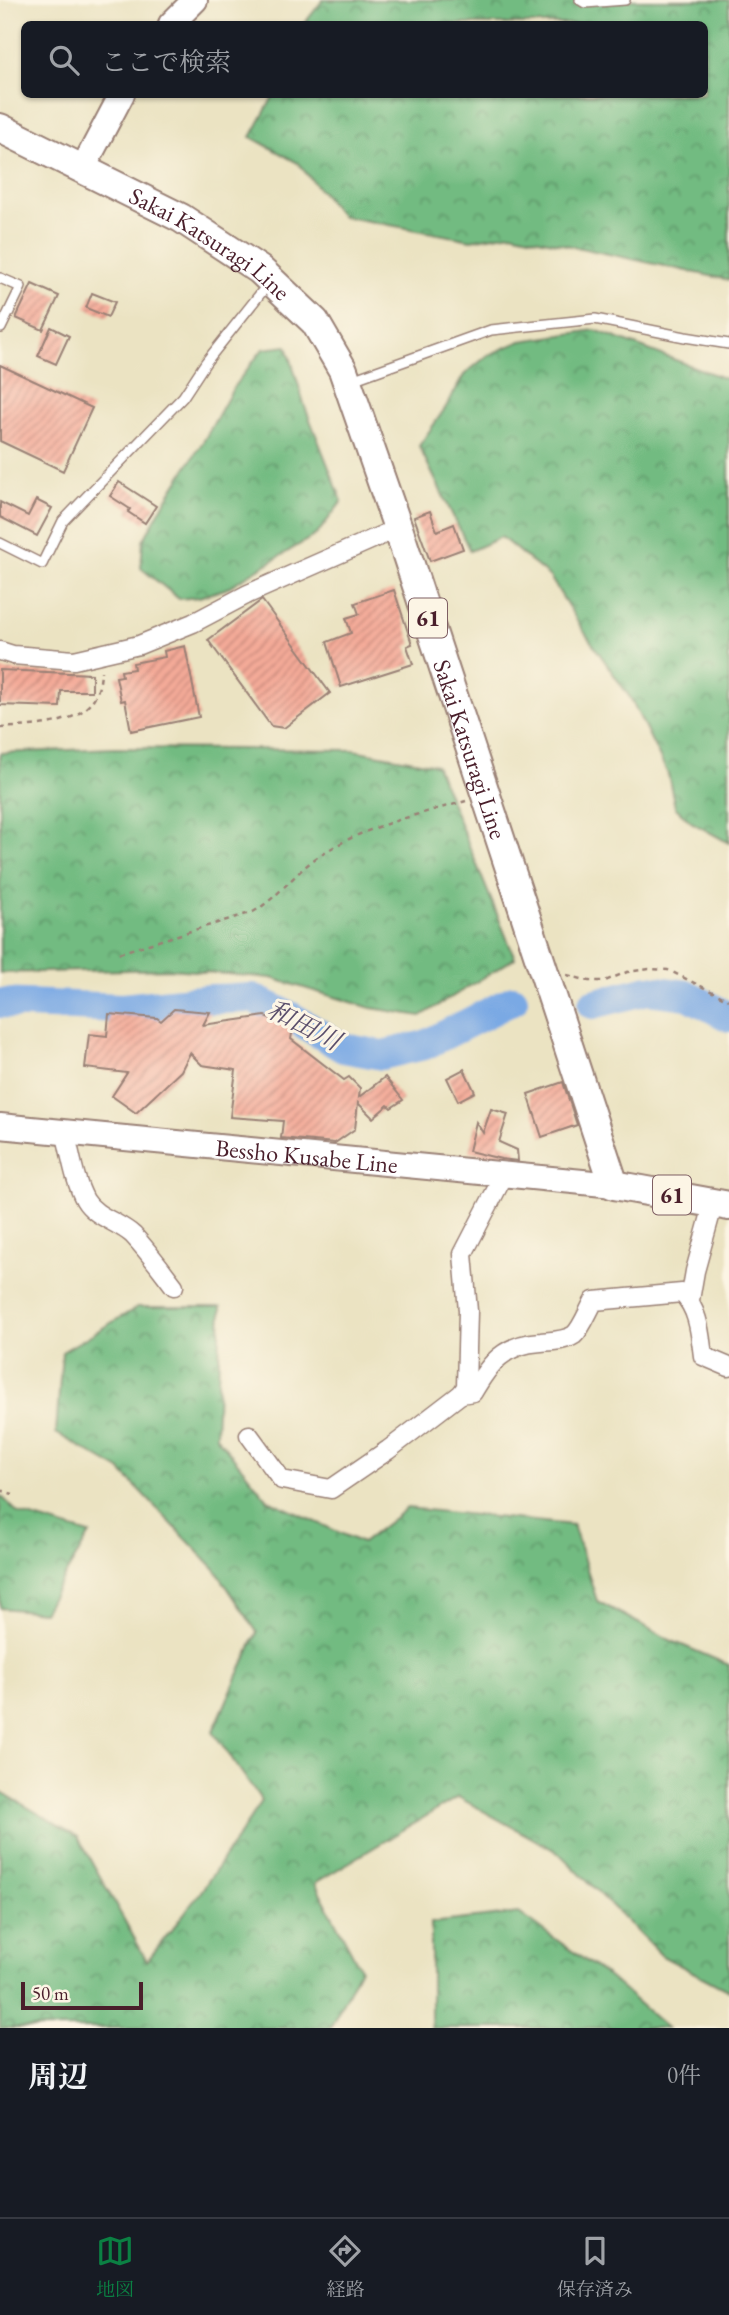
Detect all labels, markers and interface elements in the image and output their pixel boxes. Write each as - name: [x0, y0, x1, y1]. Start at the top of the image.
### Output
- search box: [21, 21, 708, 98]
- icon: search: [45, 41, 83, 79]
- text: ここで検索: [101, 45, 231, 79]
- street label: Sakai Katsuragi Line: [124, 179, 297, 307]
- road number: 61: [409, 598, 447, 638]
- street label: Sakai Katsuragi Line: [427, 655, 515, 843]
- water label: 和田川: [262, 992, 349, 1059]
- street label: Bessho Kusabe Line: [214, 1131, 399, 1180]
- road number: 61: [653, 1176, 691, 1214]
- scale bar: [21, 1979, 144, 2011]
- text: 50 m: [32, 1981, 69, 2006]
- text: 周辺: [28, 2057, 88, 2096]
- text: 0件: [667, 2060, 701, 2090]
- tab: 地図: [96, 2232, 134, 2302]
- tab: 経路: [326, 2232, 365, 2302]
- tab: 保存済み: [557, 2232, 633, 2302]

